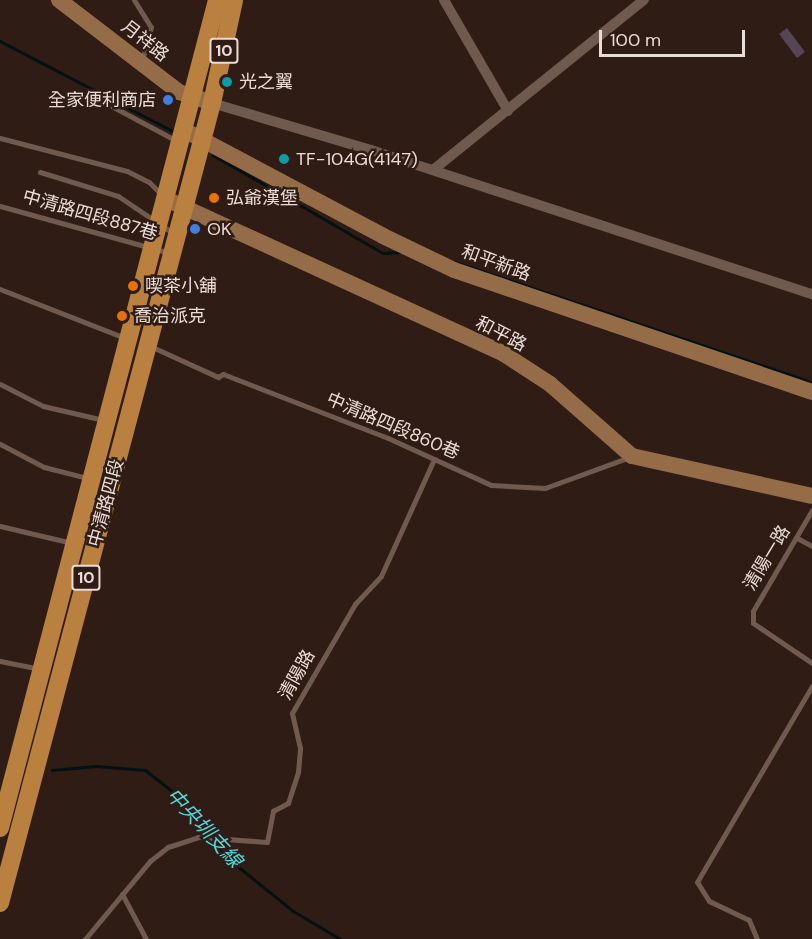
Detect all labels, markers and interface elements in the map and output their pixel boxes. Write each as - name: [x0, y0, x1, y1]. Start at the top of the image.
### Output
- street label: 月祥路: [117, 16, 173, 66]
- scale bar: [602, 18, 748, 56]
- text: 100 m: [610, 28, 661, 52]
- road number: 10: [209, 38, 239, 64]
- place label: 光之翼: [239, 71, 293, 93]
- marker: 光之翼: [220, 75, 234, 89]
- place label: 全家便利商店: [48, 89, 156, 111]
- marker: 全家便利商店: [161, 93, 175, 107]
- place label: TF-104G(4147): [296, 148, 418, 170]
- marker: TF-104G(4147): [277, 152, 291, 166]
- street label: 中清路四段887巷: [20, 185, 160, 245]
- place label: 弘爺漢堡: [226, 187, 298, 209]
- marker: 弘爺漢堡: [207, 191, 221, 205]
- place label: OK: [207, 218, 231, 240]
- marker: OK: [188, 222, 202, 236]
- street label: 和平新路: [458, 241, 534, 285]
- place label: 喫茶小舖: [145, 275, 217, 297]
- marker: 喫茶小舖: [126, 279, 140, 293]
- place label: 喬治派克: [134, 305, 206, 327]
- marker: 喬治派克: [115, 309, 129, 323]
- street label: 和平路: [472, 312, 530, 356]
- street label: 中清路四段860巷: [323, 388, 463, 464]
- street label: 中清路四段: [84, 457, 128, 549]
- street label: 清陽一路: [739, 522, 795, 594]
- road number: 10: [71, 565, 101, 591]
- street label: 清陽路: [274, 646, 320, 704]
- water label: 中央圳支線: [161, 783, 247, 873]

